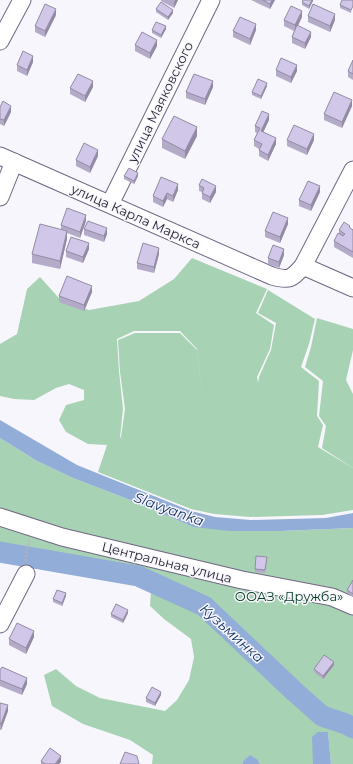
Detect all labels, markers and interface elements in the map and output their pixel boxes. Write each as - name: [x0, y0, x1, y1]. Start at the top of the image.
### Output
- street label: улица Маяковского: [123, 39, 196, 166]
- street label: улица Карла Маркса: [68, 180, 203, 252]
- water label: Slavyanka: [132, 488, 206, 530]
- street label: Центральная улица: [100, 538, 234, 586]
- park label: ООАЗ «Дружба»: [235, 588, 343, 604]
- water label: Кузьминка: [196, 599, 268, 667]

